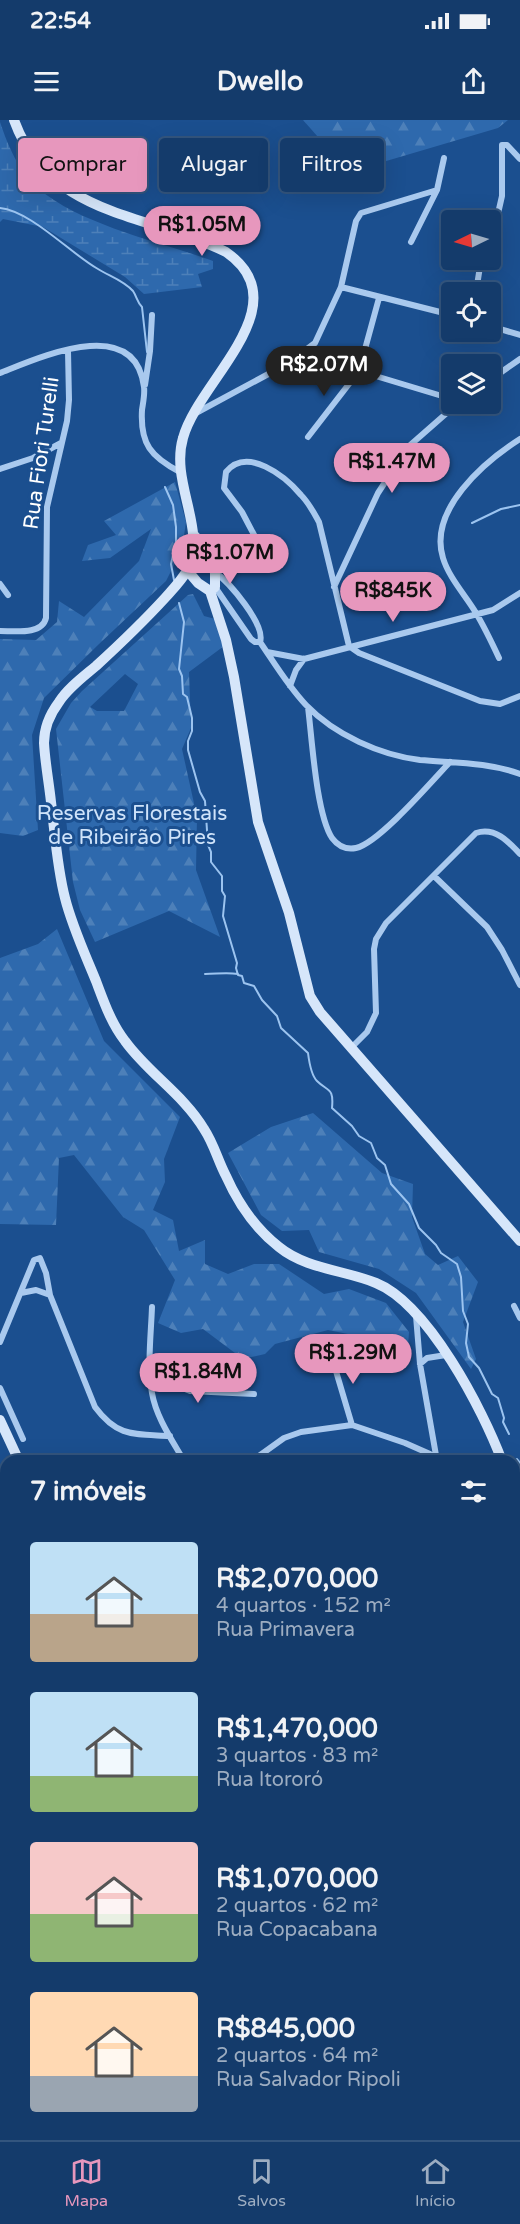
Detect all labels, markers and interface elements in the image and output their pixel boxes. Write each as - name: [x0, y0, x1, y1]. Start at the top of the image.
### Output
- text: 22:54: [30, 8, 91, 34]
- icon: menu: [30, 65, 63, 98]
- text: Dwello: [217, 65, 303, 98]
- icon: share: [457, 65, 490, 98]
- chip: Comprar: [18, 138, 147, 192]
- chip: Alugar: [159, 138, 268, 192]
- chip: Filtros: [280, 138, 384, 192]
- pin: R$1.05M: [147, 206, 257, 257]
- north arrow: [441, 210, 501, 270]
- map controls: [441, 210, 501, 414]
- text: R$1.05M: [158, 213, 246, 237]
- button: locate: [441, 282, 501, 342]
- pin: R$2.07M: [269, 346, 379, 397]
- text: R$2.07M: [280, 353, 368, 377]
- button: layers: [441, 354, 501, 414]
- street label: Rua Fiori Turelli: [18, 375, 65, 531]
- pin: R$1.47M: [337, 443, 447, 494]
- text: R$1.47M: [348, 450, 436, 474]
- pin: R$1.07M: [175, 534, 285, 585]
- text: R$1.07M: [186, 541, 274, 565]
- pin: R$845K: [344, 572, 442, 623]
- text: R$845K: [354, 579, 432, 603]
- park label: Reservas Florestais de Ribeirão Pires: [37, 801, 227, 850]
- pin: R$1.29M: [298, 1334, 408, 1385]
- text: R$1.29M: [309, 1341, 397, 1365]
- pin: R$1.84M: [143, 1353, 253, 1404]
- text: R$1.84M: [154, 1360, 242, 1384]
- icon: filters: [457, 1475, 490, 1508]
- text: 7 imóveis: [30, 1476, 146, 1507]
- text: R$2,070,000: [216, 1563, 378, 1594]
- icon: home: [78, 1566, 150, 1638]
- text: 4 quartos · 152 m²: [216, 1594, 391, 1618]
- text: Rua Primavera: [216, 1618, 355, 1642]
- text: R$1,470,000: [216, 1713, 378, 1744]
- icon: home: [78, 1716, 150, 1788]
- text: 3 quartos · 83 m²: [216, 1744, 378, 1768]
- text: Rua Itororó: [216, 1768, 323, 1792]
- text: R$1,070,000: [216, 1863, 378, 1894]
- icon: home: [78, 1866, 150, 1938]
- text: 2 quartos · 62 m²: [216, 1894, 378, 1918]
- text: Rua Copacabana: [216, 1918, 378, 1942]
- text: R$845,000: [216, 2013, 355, 2044]
- icon: home: [78, 2016, 150, 2088]
- text: 2 quartos · 64 m²: [216, 2044, 378, 2068]
- text: Rua Salvador Ripoli: [216, 2068, 401, 2092]
- tab: Mapa: [65, 2155, 108, 2211]
- tab: Salvos: [237, 2155, 286, 2211]
- tab: Início: [415, 2155, 455, 2211]

